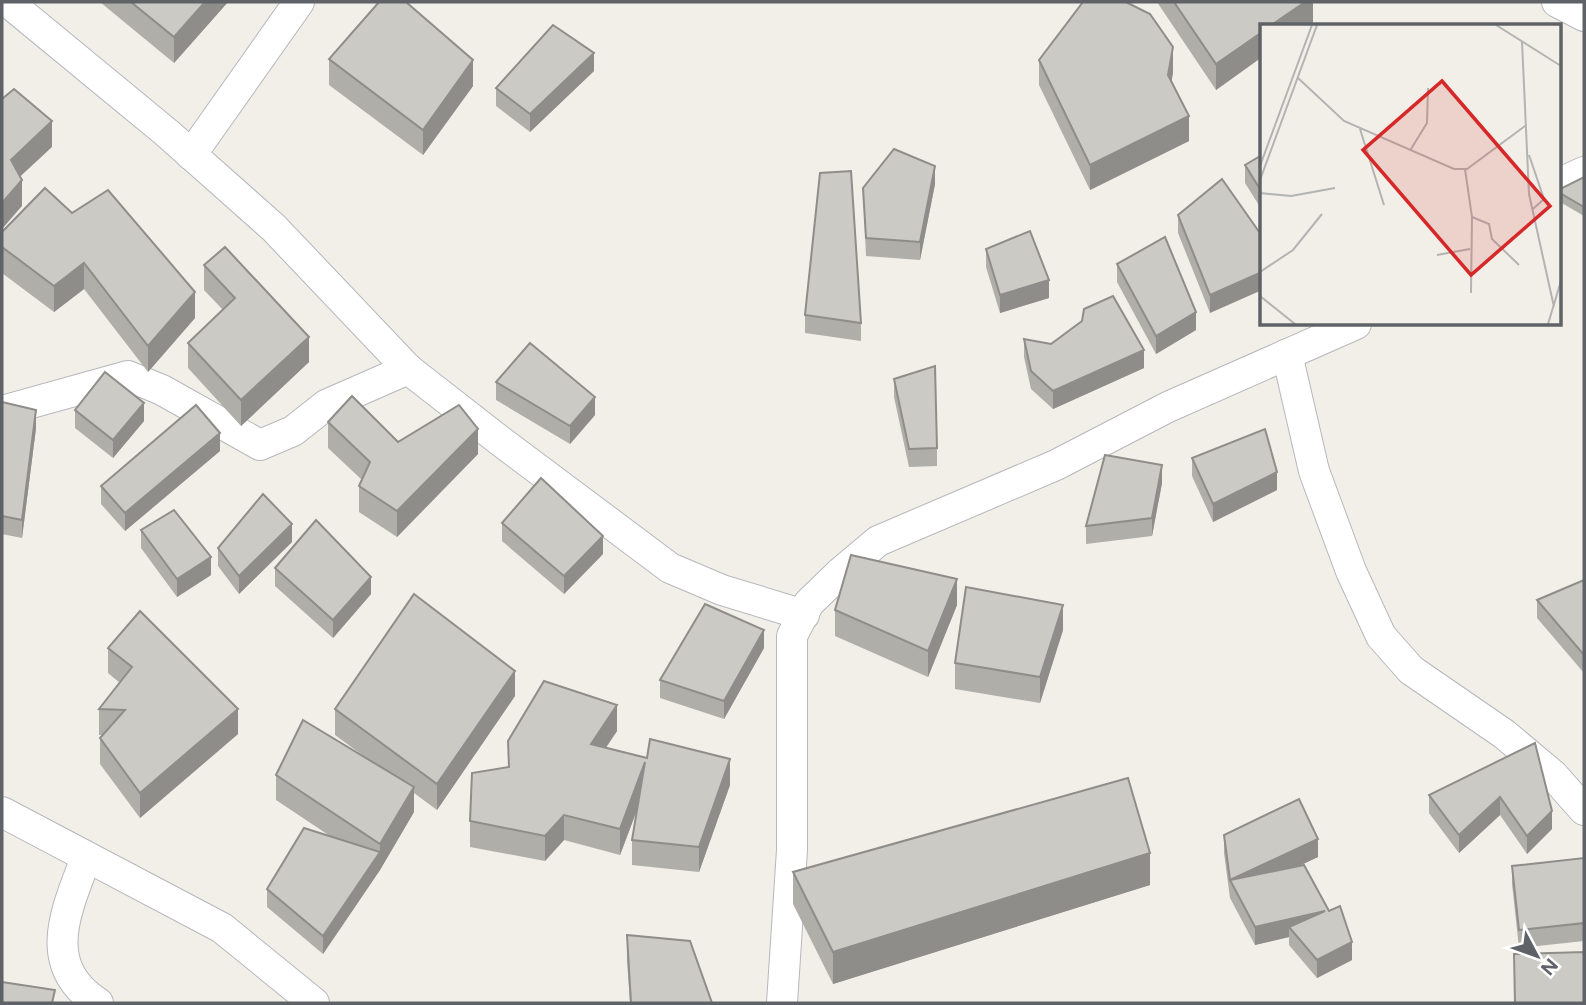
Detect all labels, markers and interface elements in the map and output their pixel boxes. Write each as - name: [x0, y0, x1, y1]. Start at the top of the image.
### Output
- inset map: [1260, 24, 1562, 326]
- north arrow: [1502, 921, 1572, 991]
- text: N: [1536, 954, 1563, 980]

